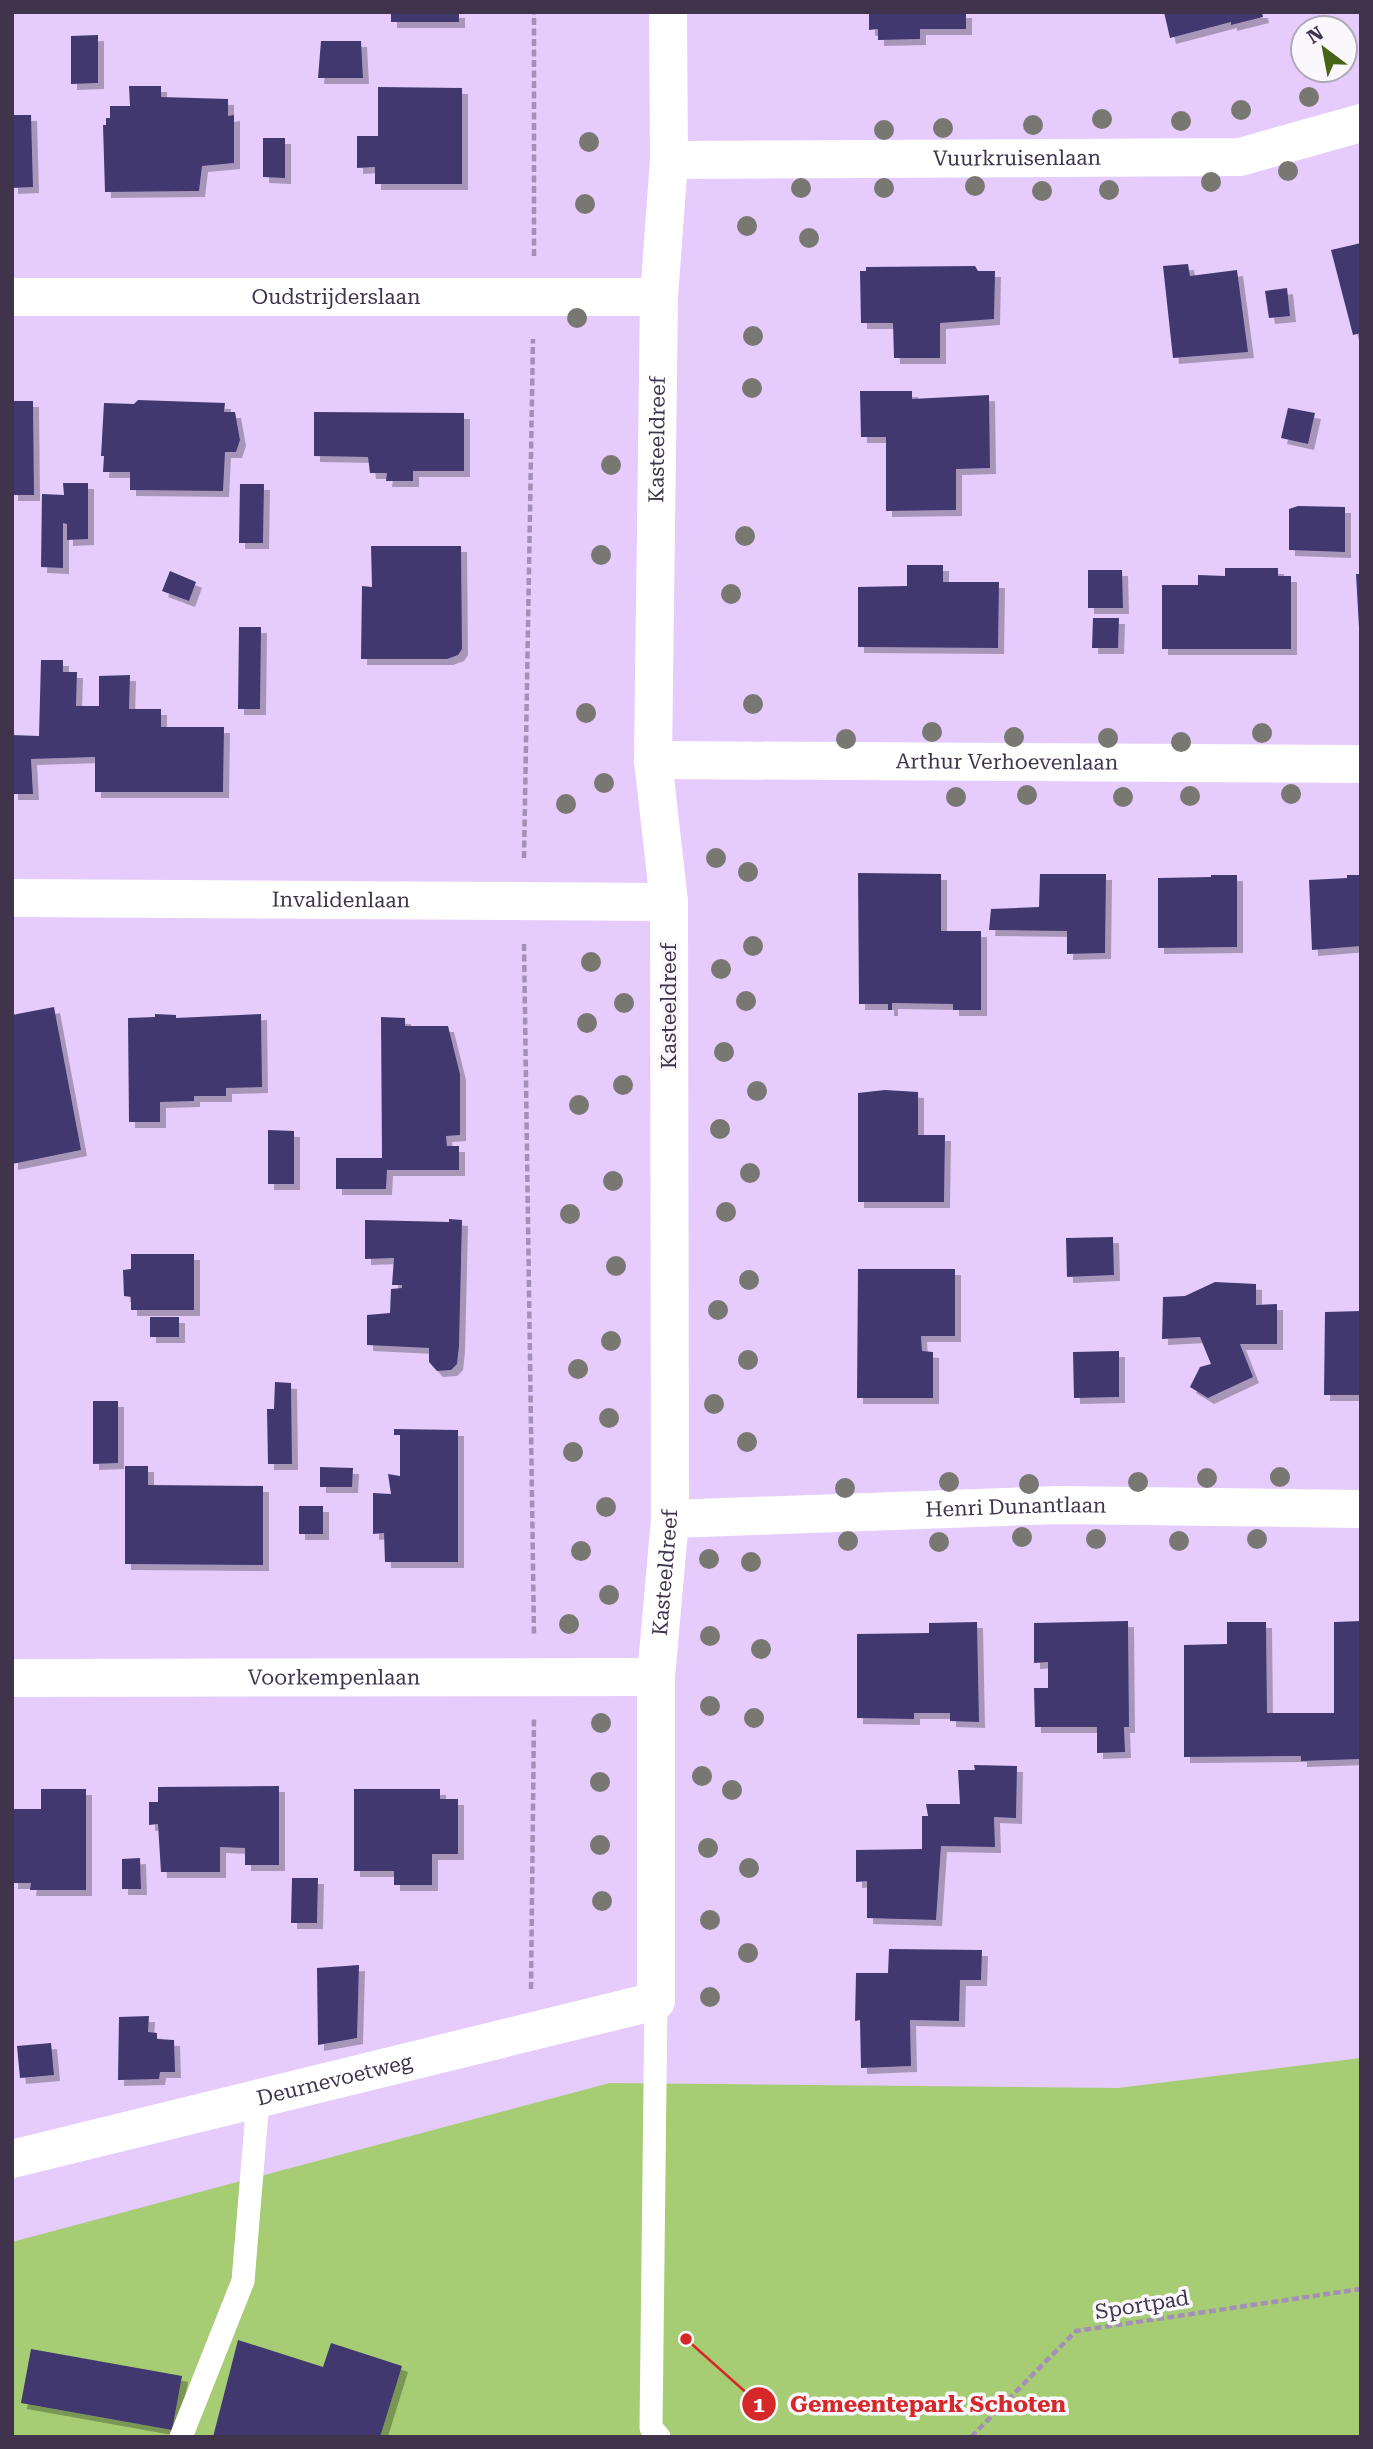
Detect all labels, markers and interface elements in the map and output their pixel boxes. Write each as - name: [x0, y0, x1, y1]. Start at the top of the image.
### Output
- north arrow: [1289, 14, 1359, 84]
- text: N: [1303, 21, 1328, 49]
- street label: Vuurkruisenlaan: [933, 146, 1102, 171]
- street label: Oudstrijderslaan: [252, 285, 421, 309]
- street label: Kasteeldreef: [644, 375, 670, 503]
- street label: Arthur Verhoevenlaan: [896, 749, 1119, 775]
- street label: Invalidenlaan: [272, 888, 411, 912]
- street label: Kasteeldreef: [657, 942, 681, 1069]
- street label: Henri Dunantlaan: [925, 1493, 1107, 1522]
- street label: Kasteeldreef: [648, 1509, 682, 1637]
- street label: Voorkempenlaan: [248, 1665, 421, 1690]
- street label: Deurnevoetweg: [254, 2049, 415, 2110]
- street label: Sportpad: [1093, 2286, 1191, 2324]
- callout: Gemeentepark Schoten: [741, 2382, 1080, 2426]
- text: Gemeentepark Schoten: [790, 2391, 1067, 2418]
- text: 1: [753, 2393, 765, 2417]

